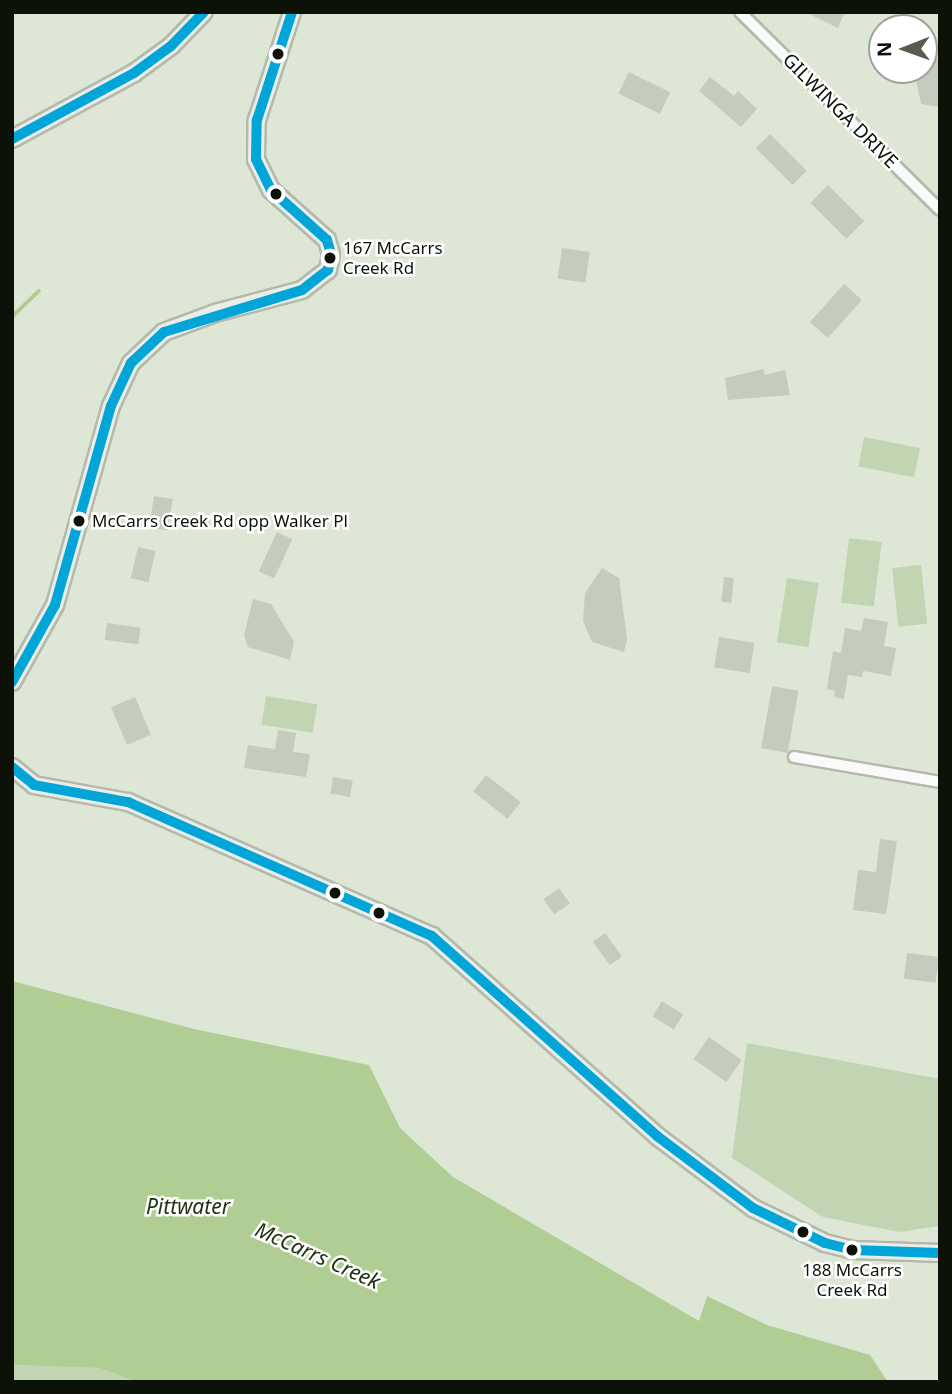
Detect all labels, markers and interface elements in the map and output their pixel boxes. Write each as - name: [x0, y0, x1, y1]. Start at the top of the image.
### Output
- north arrow: [868, 14, 938, 84]
- unlabelled marker: [271, 47, 285, 61]
- street label: GILWINGA DRIVE: [778, 49, 902, 173]
- unlabelled marker: [269, 187, 283, 201]
- place label: 167 McCarrs Creek Rd: [343, 238, 443, 278]
- marker: 167 McCarrs Creek Rd: [323, 251, 337, 265]
- place label: McCarrs Creek Rd opp Walker Pl: [92, 511, 348, 531]
- marker: McCarrs Creek Rd opp Walker Pl: [72, 514, 86, 528]
- unlabelled marker: [328, 886, 342, 900]
- unlabelled marker: [372, 906, 386, 920]
- water label: Pittwater: [146, 1193, 230, 1219]
- water label: McCarrs Creek: [252, 1216, 384, 1294]
- unlabelled marker: [796, 1225, 810, 1239]
- marker: 188 McCarrs Creek Rd: [845, 1243, 859, 1257]
- place label: 188 McCarrs Creek Rd: [802, 1260, 902, 1300]

